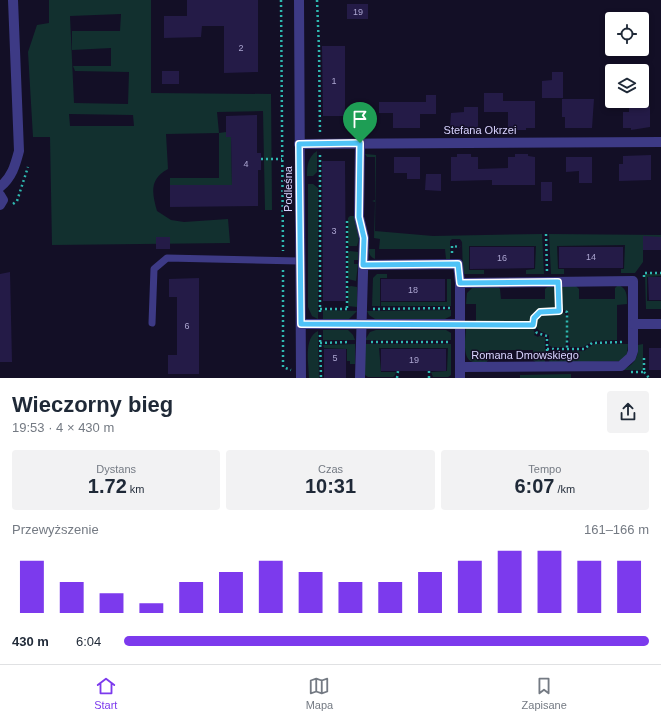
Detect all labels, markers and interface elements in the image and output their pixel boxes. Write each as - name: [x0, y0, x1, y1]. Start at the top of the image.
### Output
- house number: 19: [353, 7, 363, 17]
- map controls: [605, 12, 649, 108]
- button: locate: [605, 12, 649, 56]
- house number: 2: [238, 43, 244, 53]
- button: layers: [605, 64, 649, 108]
- house number: 1: [331, 76, 337, 86]
- pin: [343, 102, 377, 143]
- icon: arrive: [349, 108, 371, 130]
- street label: Stefana Okrzei: [444, 124, 516, 136]
- house number: 4: [243, 159, 249, 169]
- street label: Podleśna: [282, 165, 294, 212]
- house number: 3: [331, 226, 337, 236]
- house number: 14: [586, 252, 596, 262]
- house number: 16: [497, 253, 507, 263]
- house number: 18: [408, 285, 418, 295]
- house number: 6: [184, 321, 190, 331]
- street label: Romana Dmowskiego: [471, 349, 579, 361]
- house number: 5: [332, 353, 338, 363]
- house number: 19: [409, 355, 419, 365]
- button: share: [607, 391, 649, 433]
- text: Wieczorny bieg: [12, 392, 173, 417]
- text: 19:53 · 4 × 430 m: [12, 420, 114, 435]
- text: Dystans: [96, 463, 136, 475]
- text: Czas: [318, 463, 343, 475]
- text: Tempo: [528, 463, 561, 475]
- text: 1.72: [88, 475, 127, 497]
- text: 10:31: [305, 475, 356, 497]
- text: 6:07: [514, 475, 554, 497]
- text: km: [127, 483, 145, 495]
- text: /km: [554, 483, 575, 495]
- text: Przewyższenie: [12, 522, 99, 537]
- text: 161–166 m: [584, 522, 649, 537]
- text: 430 m: [12, 634, 49, 649]
- text: 6:04: [76, 634, 101, 649]
- tab: Start: [94, 675, 117, 711]
- tab: Mapa: [306, 675, 333, 711]
- tab: Zapisane: [522, 675, 567, 711]

